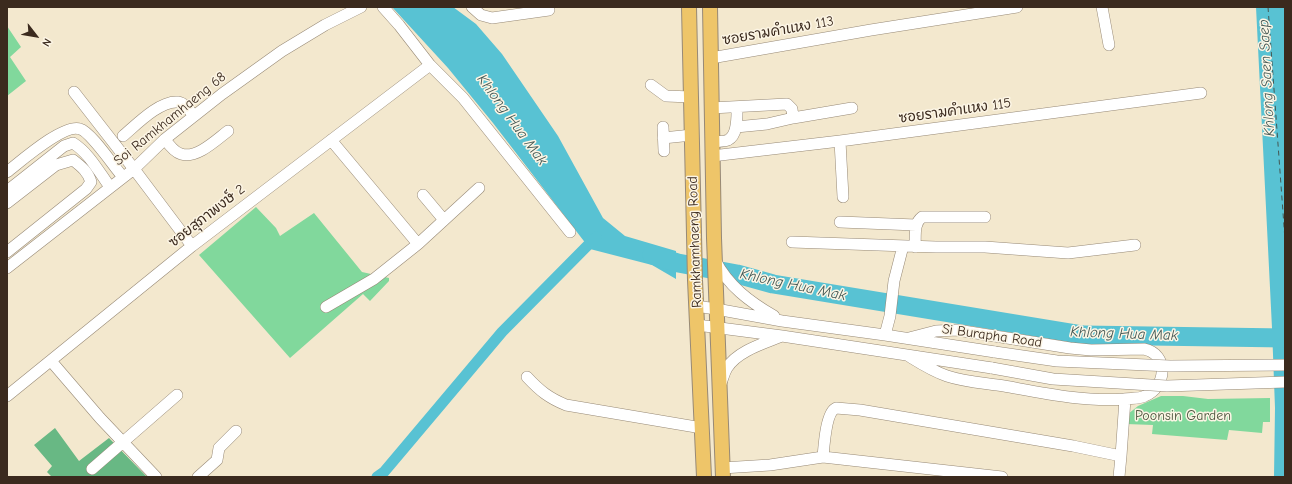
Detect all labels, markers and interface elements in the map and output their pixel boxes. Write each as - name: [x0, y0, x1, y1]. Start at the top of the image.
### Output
- street label: ซอยรามคำแหง 113: [721, 13, 835, 49]
- north arrow: [16, 16, 56, 56]
- water label: Khlong Saen Saep: [1255, 19, 1279, 137]
- text: N: [39, 36, 54, 49]
- street label: Soi Ramkhamhaeng 68: [111, 69, 229, 169]
- water label: Khlong Hua Mak: [473, 71, 551, 169]
- street label: ซอยรามคำแหง 115: [898, 95, 1012, 127]
- street label: Ramkhamhaeng Road: [684, 176, 706, 308]
- street label: ซอยสุภาพงษ์ 2: [166, 181, 248, 251]
- water label: Khlong Hua Mak: [738, 265, 848, 305]
- street label: Si Burapha Road: [941, 321, 1043, 351]
- water label: Khlong Hua Mak: [1070, 323, 1178, 345]
- park label: Poonsin Garden: [1135, 408, 1231, 424]

